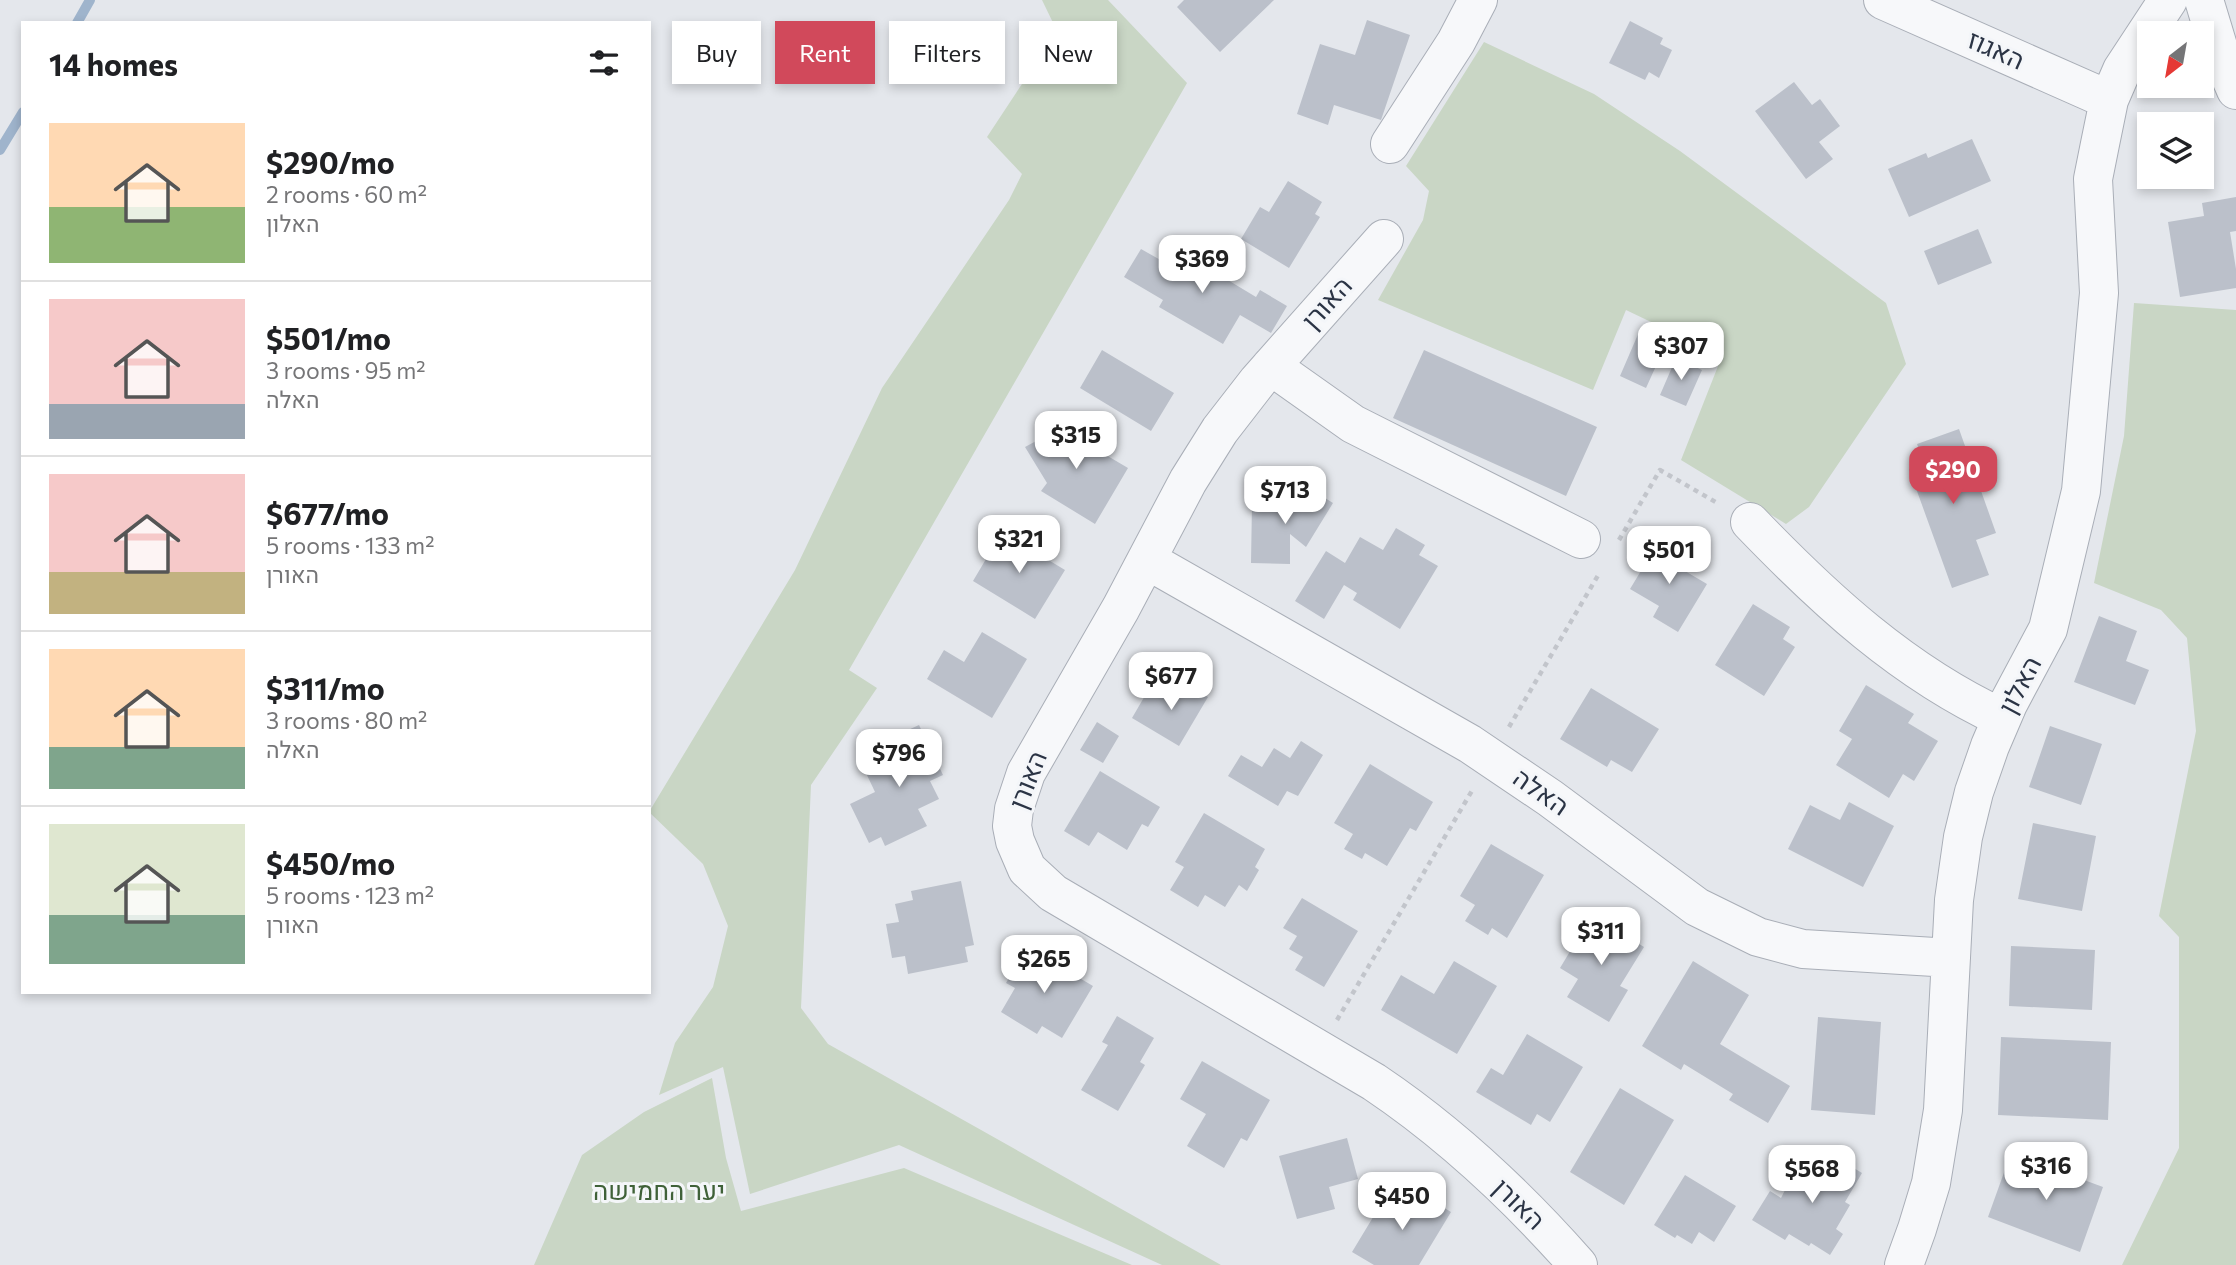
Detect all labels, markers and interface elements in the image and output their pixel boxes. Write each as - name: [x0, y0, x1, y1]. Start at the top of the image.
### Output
- chip: Buy: [672, 21, 761, 84]
- chip: Rent: [775, 21, 875, 84]
- chip: Filters: [889, 21, 1005, 84]
- chip: New: [1019, 21, 1117, 84]
- north arrow: [2137, 21, 2214, 98]
- map controls: [2137, 21, 2214, 189]
- street label: האגוז: [1963, 22, 2030, 75]
- icon: filters: [585, 44, 623, 82]
- text: 14 homes: [49, 45, 178, 82]
- button: layers: [2137, 112, 2214, 189]
- text: $290/mo: [266, 143, 395, 180]
- icon: home: [105, 151, 189, 235]
- text: 2 rooms · 60 m²: [266, 180, 427, 208]
- text: האלון: [266, 209, 320, 237]
- pin: $369: [1161, 236, 1243, 295]
- text: $369: [1175, 244, 1229, 272]
- street label: האורן: [1294, 269, 1357, 335]
- text: $501/mo: [266, 319, 391, 356]
- pin: $307: [1640, 322, 1722, 382]
- icon: home: [105, 327, 189, 411]
- text: $307: [1654, 331, 1708, 359]
- text: 3 rooms · 95 m²: [266, 356, 425, 384]
- text: האלה: [266, 385, 320, 413]
- pin: $315: [1035, 412, 1117, 471]
- text: $315: [1051, 420, 1101, 448]
- pin: $290: [1912, 447, 1994, 506]
- text: $290: [1925, 455, 1981, 483]
- pin: $713: [1244, 466, 1326, 526]
- text: $713: [1260, 475, 1310, 503]
- text: $677/mo: [266, 494, 389, 531]
- icon: home: [105, 502, 189, 586]
- pin: $321: [978, 516, 1060, 575]
- text: $321: [994, 524, 1044, 552]
- pin: $501: [1628, 526, 1710, 586]
- text: 5 rooms · 133 m²: [266, 531, 434, 559]
- text: $501: [1643, 535, 1695, 563]
- text: האורן: [266, 560, 319, 588]
- street label: האלון: [1991, 650, 2047, 718]
- pin: $677: [1130, 652, 1212, 712]
- text: $677: [1145, 661, 1197, 689]
- text: $311/mo: [266, 669, 385, 706]
- icon: home: [105, 677, 189, 761]
- text: 3 rooms · 80 m²: [266, 706, 427, 734]
- pin: $796: [858, 730, 940, 789]
- text: האלה: [266, 735, 320, 763]
- text: $796: [872, 738, 926, 766]
- street label: האורן: [1001, 746, 1052, 813]
- street label: האלה: [1508, 761, 1576, 821]
- text: $450/mo: [266, 844, 395, 881]
- icon: home: [105, 852, 189, 936]
- text: 5 rooms · 123 m²: [266, 881, 434, 909]
- pin: $311: [1560, 908, 1642, 967]
- text: האורן: [266, 910, 319, 938]
- text: $311: [1577, 916, 1625, 944]
- pin: $265: [1003, 936, 1085, 995]
- text: $265: [1017, 944, 1071, 972]
- pin: $316: [2005, 1142, 2087, 1202]
- pin: $568: [1771, 1146, 1853, 1205]
- text: $316: [2020, 1151, 2072, 1179]
- text: $568: [1784, 1154, 1840, 1182]
- street label: האורן: [1488, 1171, 1552, 1235]
- pin: $450: [1361, 1172, 1443, 1232]
- park label: יער החמישה: [593, 1174, 725, 1205]
- text: $450: [1374, 1181, 1430, 1209]

